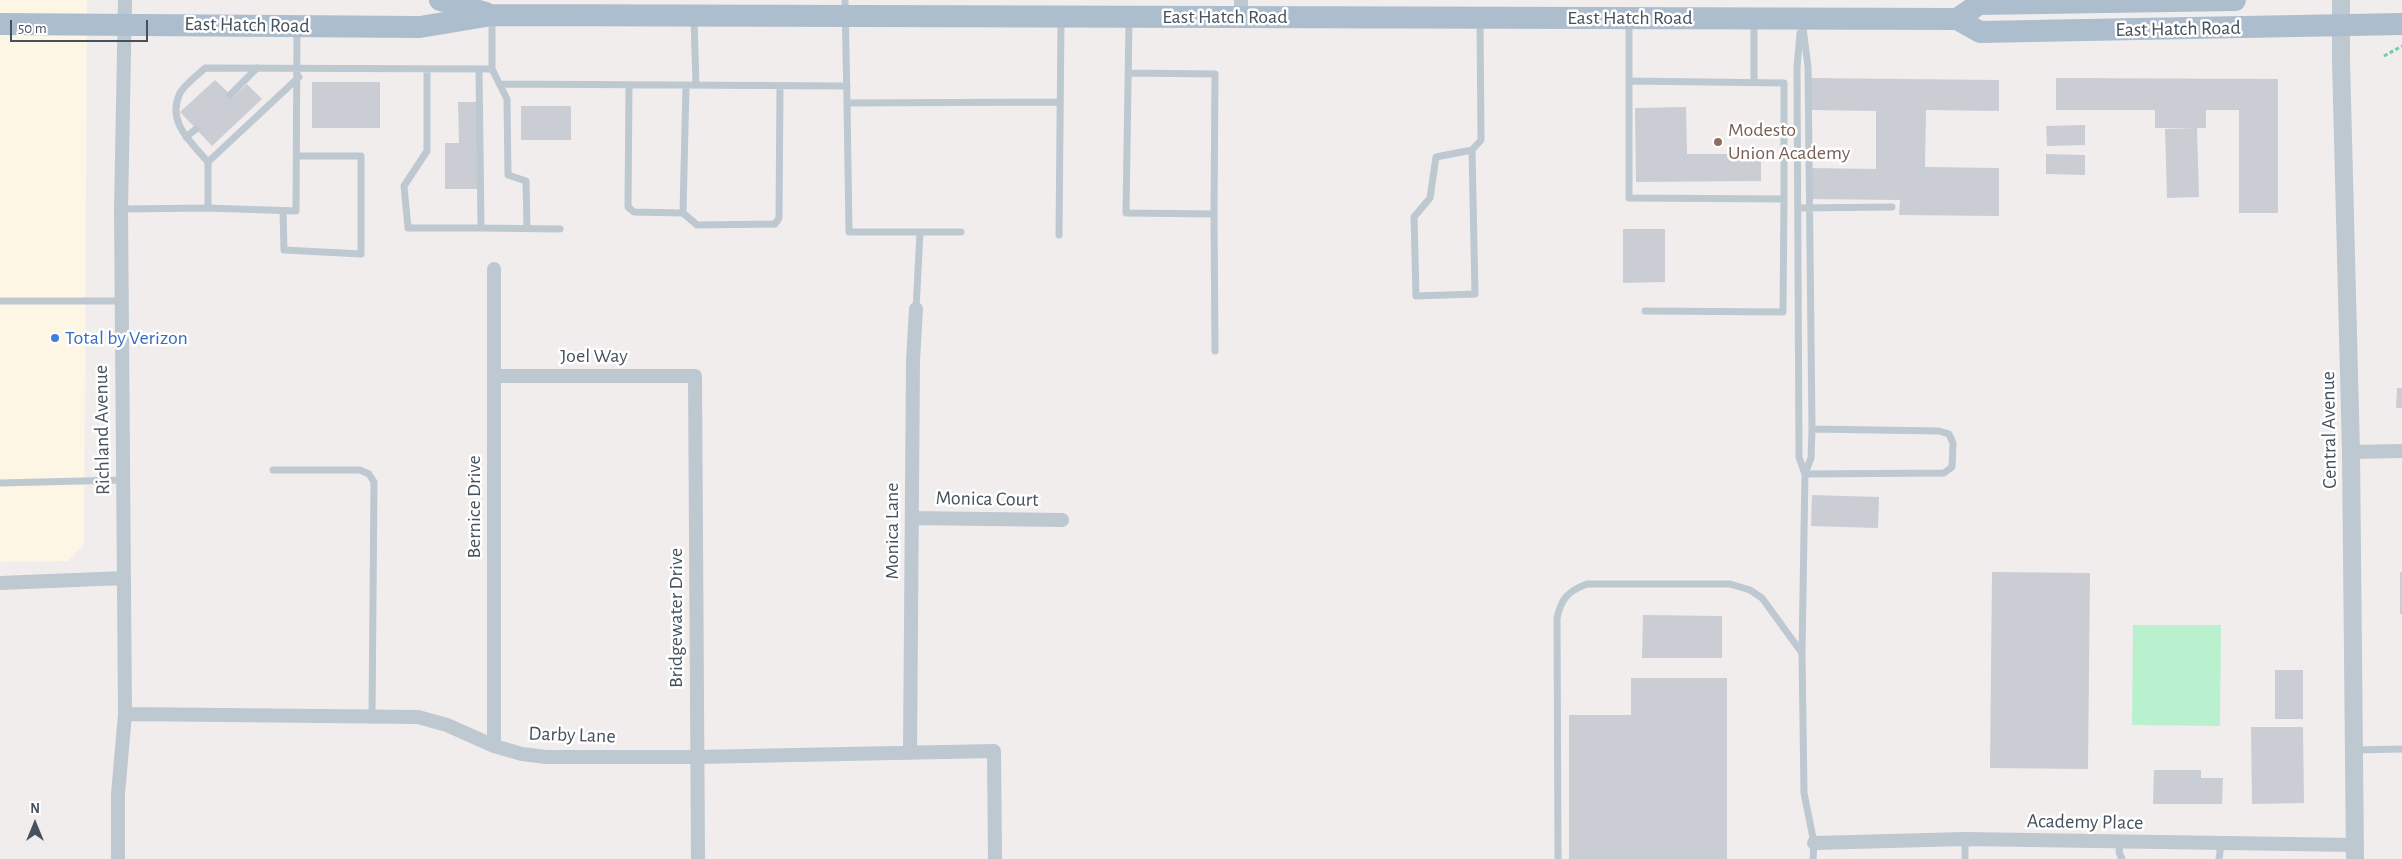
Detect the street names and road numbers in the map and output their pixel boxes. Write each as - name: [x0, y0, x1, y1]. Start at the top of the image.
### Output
- street label: East Hatch Road: [1162, 5, 1288, 29]
- street label: East Hatch Road: [1567, 6, 1693, 30]
- street label: East Hatch Road: [184, 12, 310, 38]
- street label: East Hatch Road: [2115, 16, 2241, 42]
- street label: Joel Way: [560, 344, 628, 368]
- street label: Richland Avenue: [89, 365, 115, 495]
- street label: Central Avenue: [2316, 371, 2342, 489]
- street label: Bernice Drive: [462, 455, 486, 559]
- street label: Monica Lane: [880, 482, 904, 580]
- street label: Monica Court: [935, 486, 1039, 512]
- street label: Bridgewater Drive: [664, 548, 688, 688]
- street label: Darby Lane: [528, 721, 616, 749]
- street label: Academy Place: [2027, 809, 2143, 835]

